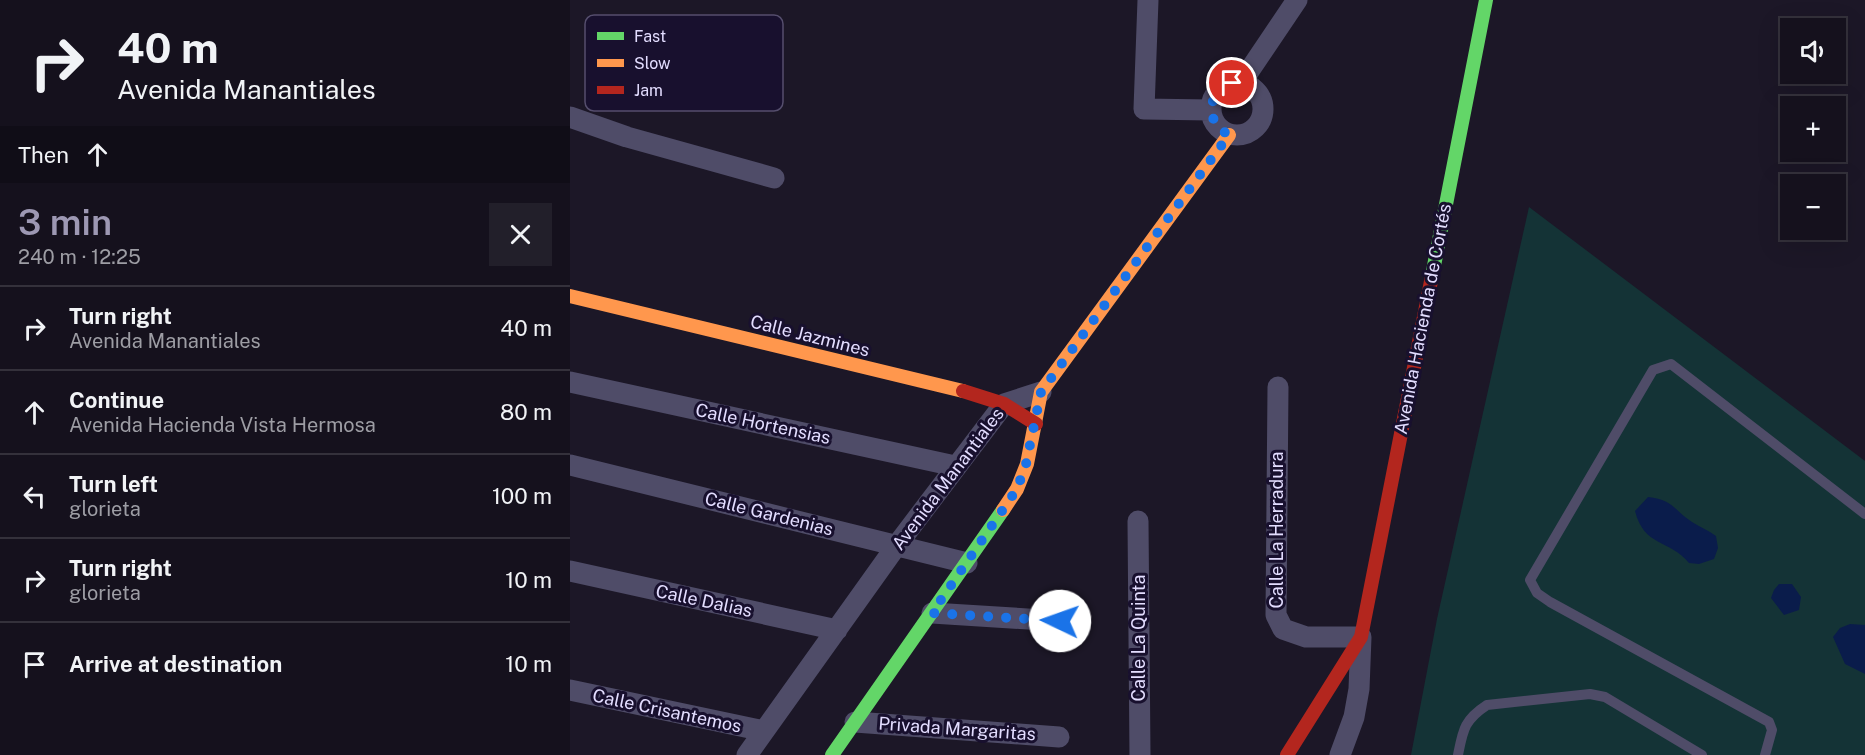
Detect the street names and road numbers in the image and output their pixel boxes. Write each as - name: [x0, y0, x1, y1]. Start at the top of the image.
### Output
- street label: Avenida Hacienda de Cortés: [1390, 202, 1455, 436]
- street label: Calle Jazmines: [748, 311, 872, 360]
- street label: Calle Hortensias: [694, 399, 832, 448]
- street label: Avenida Manantiales: [887, 403, 1008, 554]
- street label: Calle La Herradura: [1266, 452, 1287, 608]
- street label: Calle Gardenias: [703, 487, 836, 540]
- street label: Calle La Quinta: [1128, 575, 1149, 701]
- street label: Calle Dalias: [654, 580, 754, 621]
- street label: Calle Crisantemos: [591, 684, 743, 737]
- street label: Privada Margaritas: [878, 713, 1036, 744]

